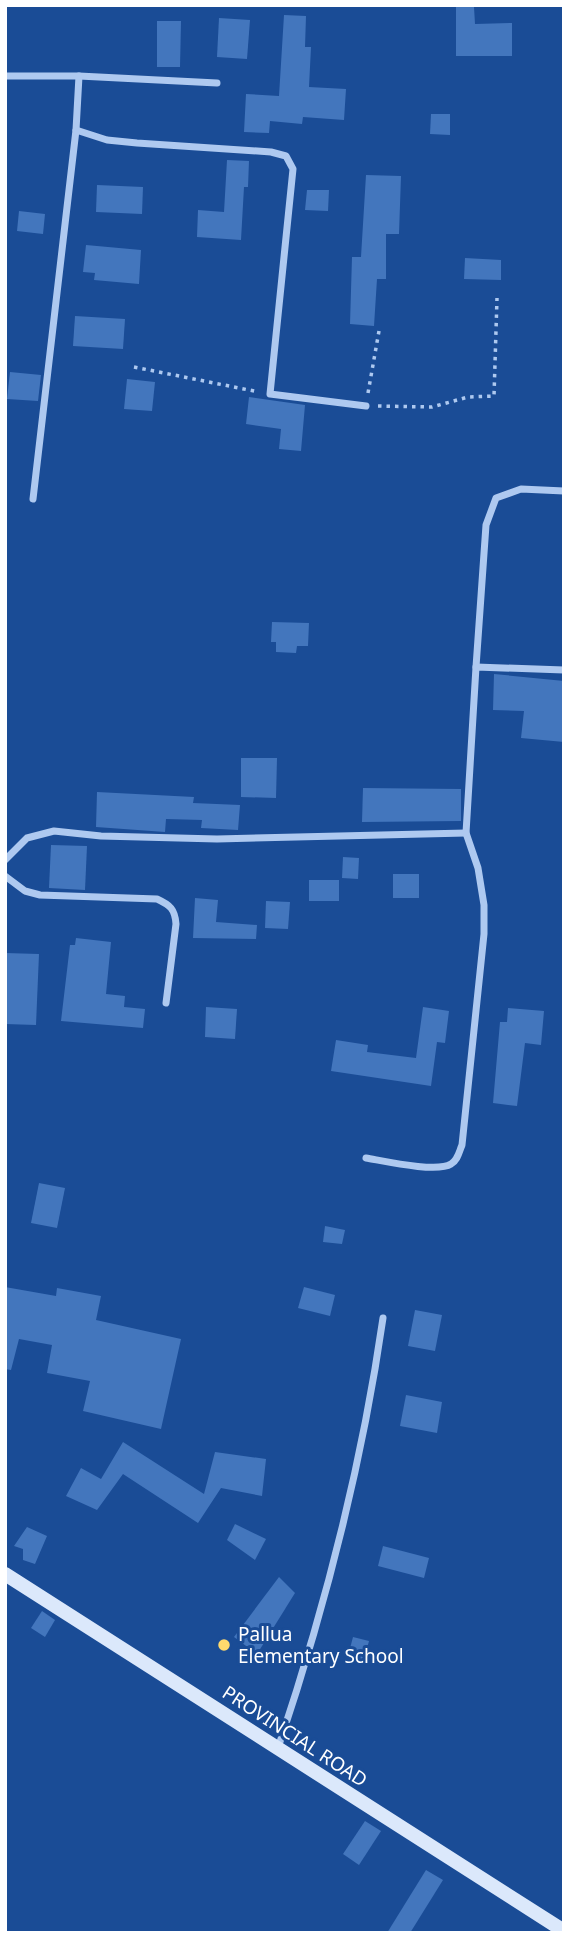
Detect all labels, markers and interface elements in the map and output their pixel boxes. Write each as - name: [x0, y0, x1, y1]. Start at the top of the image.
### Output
- place label: Pallua Elementary School: [238, 1621, 404, 1669]
- marker: Pallua Elementary School: [216, 1637, 232, 1653]
- street label: PROVINCIAL ROAD: [217, 1679, 373, 1793]

